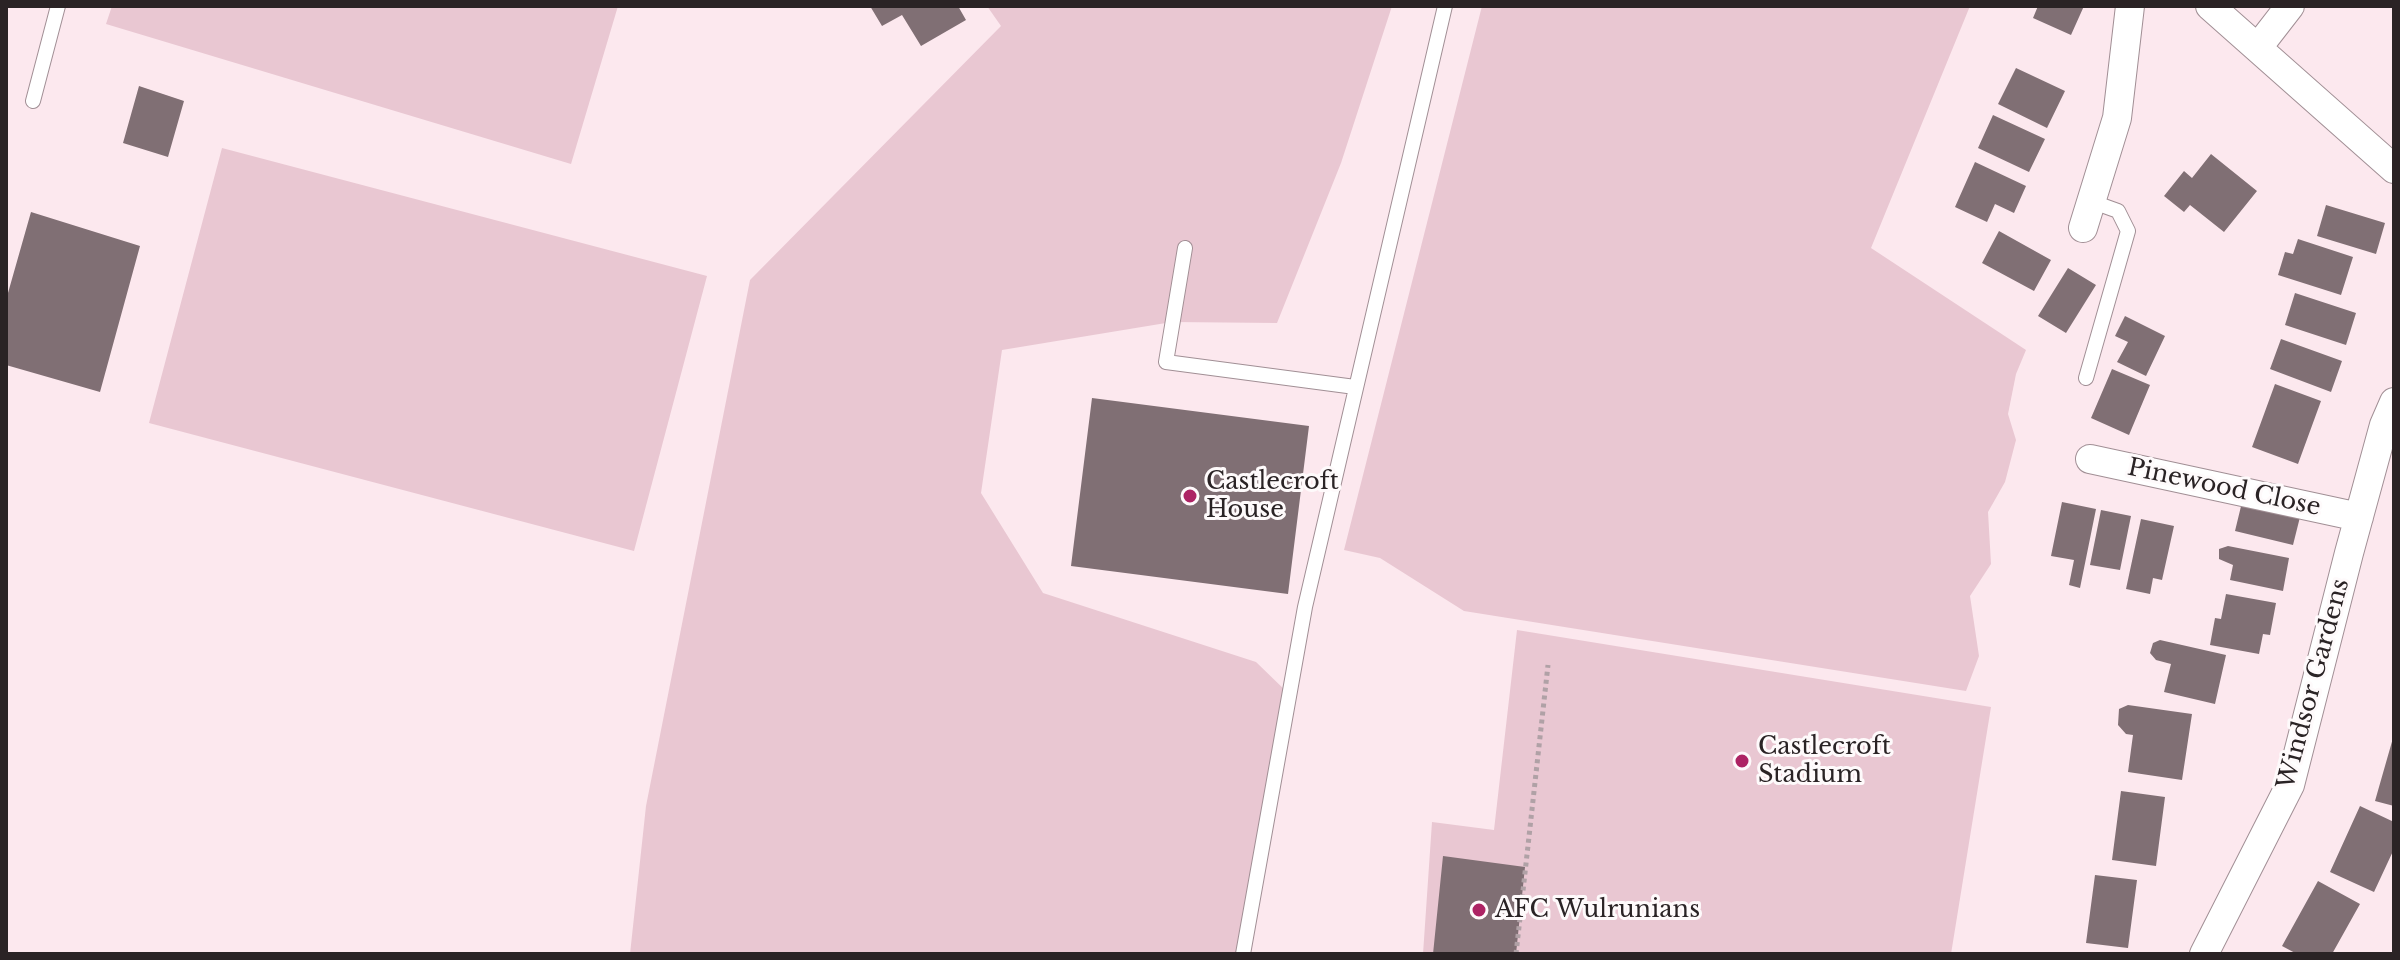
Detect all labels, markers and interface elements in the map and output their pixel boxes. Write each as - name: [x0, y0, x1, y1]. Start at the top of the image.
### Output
- street label: Pinewood Close: [2125, 453, 2323, 523]
- place label: Castlecroft House: [1206, 468, 1339, 524]
- marker: Castlecroft House: [1181, 487, 1199, 505]
- street label: Windsor Gardens: [2272, 576, 2356, 792]
- place label: Castlecroft Stadium: [1758, 733, 1891, 789]
- marker: Castlecroft Stadium: [1733, 752, 1751, 770]
- place label: AFC Wulrunians: [1495, 896, 1700, 924]
- marker: AFC Wulrunians: [1470, 901, 1488, 919]

